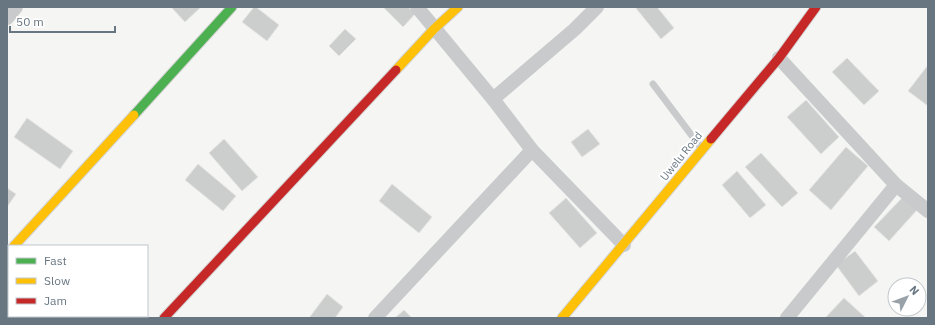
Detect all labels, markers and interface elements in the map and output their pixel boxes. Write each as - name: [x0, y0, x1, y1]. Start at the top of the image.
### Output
- scale bar: [10, 8, 115, 34]
- text: 50 m: [16, 14, 44, 29]
- street label: Uwelu Road: [657, 129, 705, 183]
- legend: [8, 245, 148, 317]
- text: Fast: [44, 253, 67, 268]
- text: Slow: [44, 273, 70, 288]
- north arrow: [887, 277, 927, 317]
- text: N: [907, 283, 922, 298]
- text: Jam: [44, 293, 67, 308]

